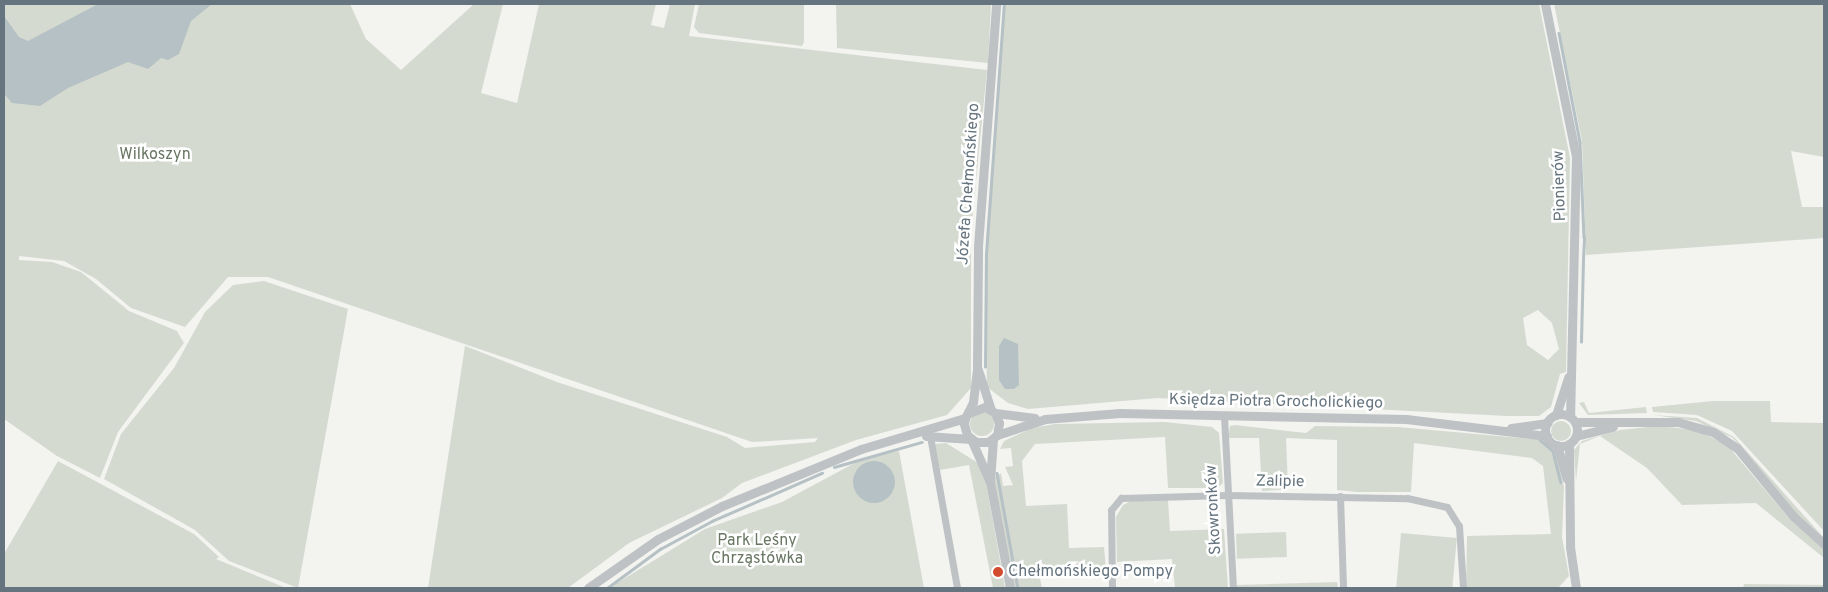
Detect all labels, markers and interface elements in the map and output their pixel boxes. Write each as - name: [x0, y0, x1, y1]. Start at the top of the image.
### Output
- street label: Józefa Chełmońskiego: [954, 102, 984, 266]
- park label: Wilkoszyn: [119, 145, 191, 165]
- street label: Pionierów: [1549, 150, 1571, 222]
- street label: Księdza Piotra Grocholickiego: [1169, 391, 1383, 413]
- street label: Skowronków: [1202, 465, 1226, 555]
- street label: Zalipie: [1255, 472, 1305, 492]
- park label: Park Leśny Chrząstówka: [711, 531, 803, 569]
- place label: Chełmońskiego Pompy: [1008, 562, 1173, 582]
- marker: Chełmońskiego Pompy: [992, 566, 1004, 578]

